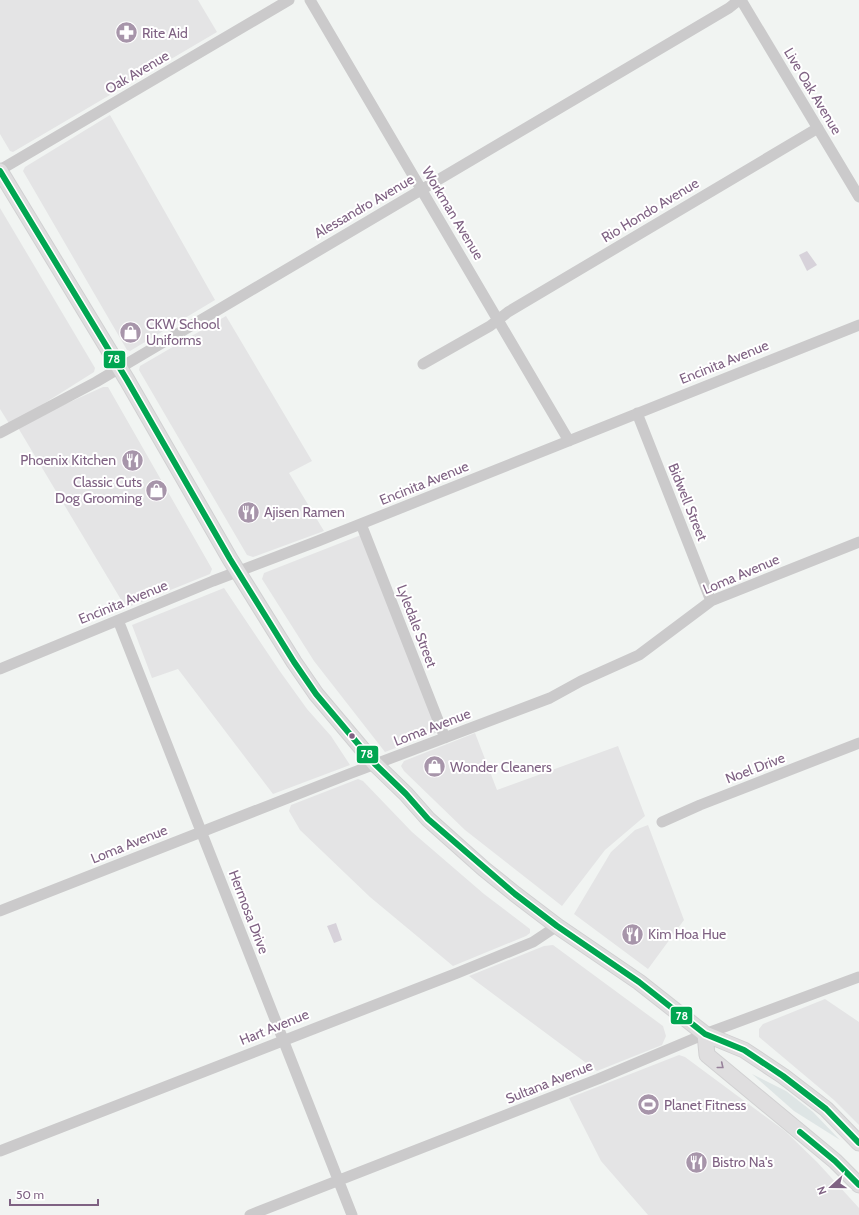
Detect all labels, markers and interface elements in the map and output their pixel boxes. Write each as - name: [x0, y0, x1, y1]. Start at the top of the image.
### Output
- pharmacy icon: Rite Aid: [114, 20, 140, 46]
- place label: Rite Aid: [142, 24, 188, 42]
- street label: Live Oak Avenue: [780, 44, 846, 138]
- street label: Oak Avenue: [102, 46, 172, 98]
- street label: Workman Avenue: [418, 163, 488, 263]
- street label: Alessandro Avenue: [311, 170, 417, 242]
- street label: Rio Hondo Avenue: [598, 174, 702, 246]
- place label: CKW School Uniforms: [146, 315, 220, 349]
- shop icon: CKW School Uniforms: [118, 319, 144, 345]
- street label: Encinita Avenue: [677, 336, 771, 388]
- line badge: 78: [103, 350, 126, 369]
- text: 78: [108, 352, 120, 366]
- restaurant icon: Phoenix Kitchen: [119, 447, 145, 473]
- place label: Phoenix Kitchen: [20, 451, 116, 469]
- street label: Encinita Avenue: [377, 457, 471, 509]
- street label: Bidwell Street: [664, 461, 712, 544]
- place label: Classic Cuts Dog Grooming: [55, 473, 143, 507]
- shop icon: Classic Cuts Dog Grooming: [144, 477, 170, 503]
- restaurant icon: Ajisen Ramen: [235, 499, 261, 525]
- place label: Ajisen Ramen: [264, 503, 345, 521]
- street label: Loma Avenue: [700, 550, 782, 598]
- street label: Encinita Avenue: [76, 576, 170, 628]
- street label: Lyledale Street: [393, 582, 441, 670]
- street label: Loma Avenue: [391, 704, 473, 750]
- unlabelled marker: [347, 731, 357, 741]
- line badge: 78: [356, 745, 379, 764]
- text: 78: [361, 747, 373, 761]
- street label: Noel Drive: [723, 748, 787, 788]
- shop icon: Wonder Cleaners: [421, 754, 447, 780]
- place label: Wonder Cleaners: [450, 758, 552, 776]
- street label: Loma Avenue: [88, 820, 170, 868]
- street label: Hermosa Drive: [225, 868, 273, 956]
- restaurant icon: Kim Hoa Hue: [620, 921, 646, 947]
- place label: Kim Hoa Hue: [648, 925, 726, 943]
- street label: Hart Avenue: [237, 1005, 311, 1049]
- line badge: 78: [670, 1006, 693, 1025]
- text: 78: [676, 1009, 688, 1023]
- street label: Sultana Avenue: [503, 1056, 595, 1108]
- one-way arrow: [717, 1062, 724, 1069]
- sports icon: Planet Fitness: [636, 1092, 662, 1118]
- place label: Planet Fitness: [664, 1096, 747, 1114]
- restaurant icon: Bistro Na's: [684, 1149, 710, 1175]
- place label: Bistro Na's: [712, 1153, 773, 1171]
- north arrow: [811, 1167, 851, 1207]
- scale bar: [10, 1181, 98, 1207]
- text: N: [814, 1184, 830, 1197]
- text: 50 m: [16, 1187, 44, 1202]

